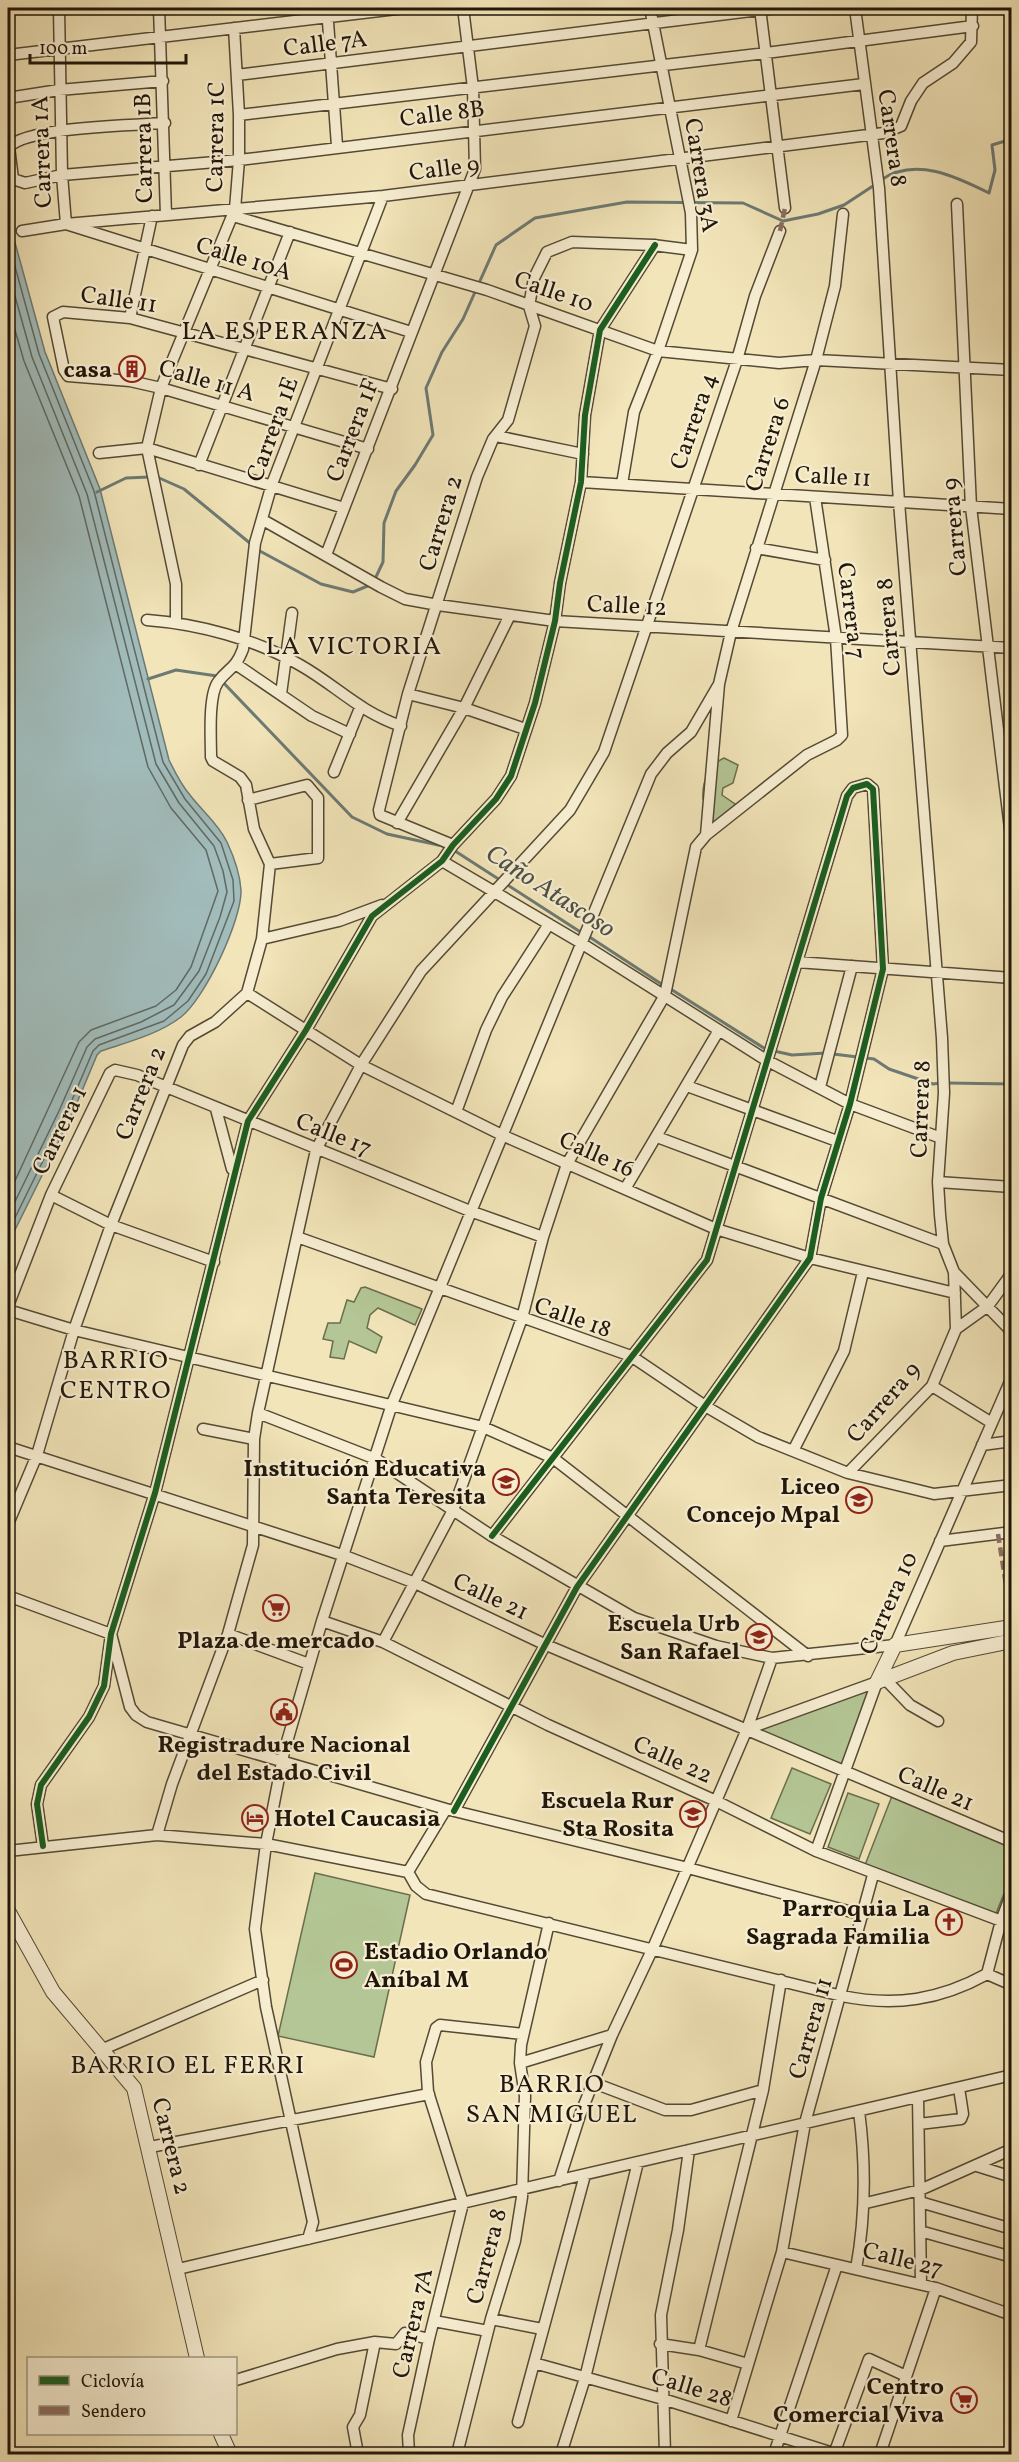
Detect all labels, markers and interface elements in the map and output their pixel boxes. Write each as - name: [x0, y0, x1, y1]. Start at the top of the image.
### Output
- street label: Calle 7A: [281, 23, 369, 67]
- scale bar: [30, 27, 186, 65]
- text: 100 m: [39, 37, 88, 62]
- street label: Carrera 1C: [199, 81, 235, 193]
- street label: Carrera 8: [867, 87, 915, 189]
- street label: Carrera 1B: [127, 93, 163, 203]
- street label: Calle 8B: [398, 93, 487, 137]
- street label: Carrera 1A: [24, 95, 62, 209]
- street label: Carrera 3A: [674, 116, 726, 235]
- street label: Calle 9: [407, 149, 481, 191]
- street label: Calle 10A: [191, 229, 296, 291]
- street label: Calle 10: [509, 263, 598, 322]
- street label: Calle 11: [78, 279, 159, 323]
- district label: LA ESPERANZA: [182, 314, 388, 350]
- street label: Calle 11 A: [154, 352, 259, 412]
- place label: casa: [64, 354, 112, 388]
- building icon: casa: [117, 354, 147, 384]
- street label: Carrera 4: [662, 369, 727, 475]
- street label: Carrera 1E: [239, 372, 309, 487]
- street label: Carrera 1F: [319, 374, 389, 488]
- street label: Carrera 6: [738, 393, 800, 497]
- street label: Calle 11: [794, 459, 872, 497]
- street label: Carrera 2: [411, 471, 473, 576]
- street label: Carrera 9: [935, 476, 977, 577]
- street label: Carrera 7: [827, 561, 873, 662]
- street label: Carrera 8: [869, 576, 911, 677]
- street label: Calle 12: [586, 588, 668, 626]
- district label: LA VICTORIA: [265, 629, 443, 665]
- water label: Caño Atascoso: [478, 836, 622, 947]
- street label: Carrera 2: [108, 1042, 176, 1146]
- street label: Carrera 8: [903, 1059, 941, 1159]
- street label: Carrera 1: [25, 1081, 97, 1181]
- street label: Calle 17: [290, 1105, 376, 1166]
- street label: Calle 16: [553, 1124, 639, 1188]
- street label: Calle 18: [529, 1290, 616, 1348]
- district label: BARRIO CENTRO: [60, 1343, 172, 1409]
- street label: Carrera 9: [839, 1355, 930, 1452]
- place label: Institución Educativa Santa Teresita: [244, 1453, 486, 1515]
- school or university icon: Institución Educativa Santa Teresita: [491, 1467, 521, 1497]
- place label: Liceo Concejo Mpal: [687, 1471, 840, 1533]
- school or university icon: Liceo Concejo Mpal: [844, 1485, 874, 1515]
- street label: Carrera 10: [852, 1547, 928, 1661]
- street label: Calle 21: [447, 1565, 534, 1630]
- supermarket icon: Plaza de mercado: [261, 1593, 291, 1623]
- place label: Escuela Urb San Rafael: [607, 1608, 740, 1670]
- school or university icon: Escuela Urb San Rafael: [744, 1622, 774, 1652]
- place label: Plaza de mercado: [177, 1625, 375, 1659]
- public building icon: Registradure Nacional del Estado Civil: [269, 1697, 299, 1727]
- street label: Calle 22: [627, 1728, 717, 1793]
- place label: Registradure Nacional del Estado Civil: [158, 1729, 410, 1791]
- street label: Calle 21: [892, 1758, 979, 1821]
- place label: Escuela Rur Sta Rosita: [541, 1785, 674, 1847]
- school or university icon: Escuela Rur Sta Rosita: [678, 1799, 708, 1829]
- hotel icon: Hotel Caucasia: [240, 1803, 270, 1833]
- place label: Hotel Caucasia: [274, 1803, 440, 1837]
- place label: Parroquia La Sagrada Familia: [746, 1893, 930, 1955]
- church icon: Parroquia La Sagrada Familia: [934, 1907, 964, 1937]
- place label: Estadio Orlando Aníbal M: [364, 1936, 548, 1998]
- sports icon: Estadio Orlando Aníbal M: [329, 1950, 359, 1980]
- street label: Carrera 11: [781, 1974, 843, 2083]
- district label: BARRIO EL FERRI: [70, 2048, 306, 2084]
- district label: BARRIO SAN MIGUEL: [466, 2067, 638, 2133]
- street label: Carrera 2: [142, 2094, 199, 2199]
- street label: Carrera 8: [459, 2205, 517, 2308]
- street label: Calle 27: [859, 2235, 946, 2287]
- street label: Carrera 7A: [385, 2265, 443, 2382]
- legend: [27, 2357, 237, 2435]
- street label: Calle 28: [647, 2360, 736, 2417]
- text: Ciclovía: [81, 2370, 144, 2395]
- place label: Centro Comercial Viva: [773, 2371, 944, 2433]
- supermarket icon: Centro Comercial Viva: [949, 2385, 979, 2415]
- text: Sendero: [81, 2400, 146, 2425]

